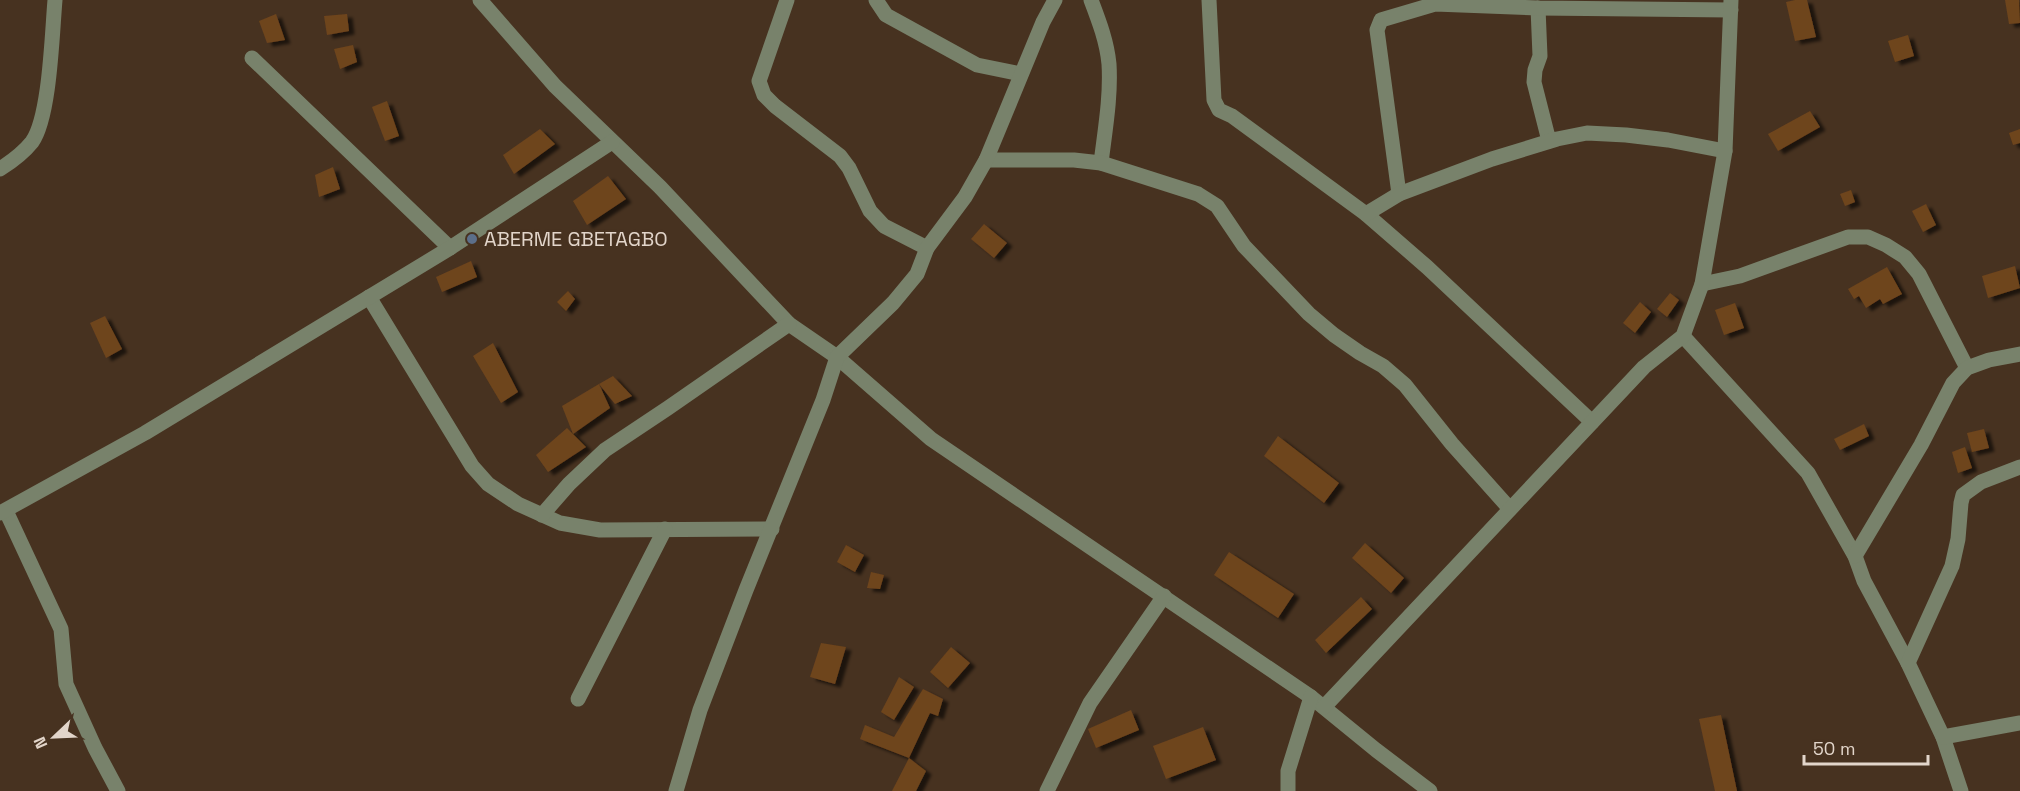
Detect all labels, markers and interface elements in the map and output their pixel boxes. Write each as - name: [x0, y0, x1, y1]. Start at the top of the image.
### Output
- place label: ABERME GBETAGBO: [484, 226, 668, 252]
- marker: ABERME GBETAGBO: [465, 232, 479, 246]
- north arrow: [24, 707, 84, 767]
- scale bar: [1804, 728, 1928, 766]
- text: N: [29, 734, 52, 752]
- text: 50 m: [1813, 737, 1855, 760]

